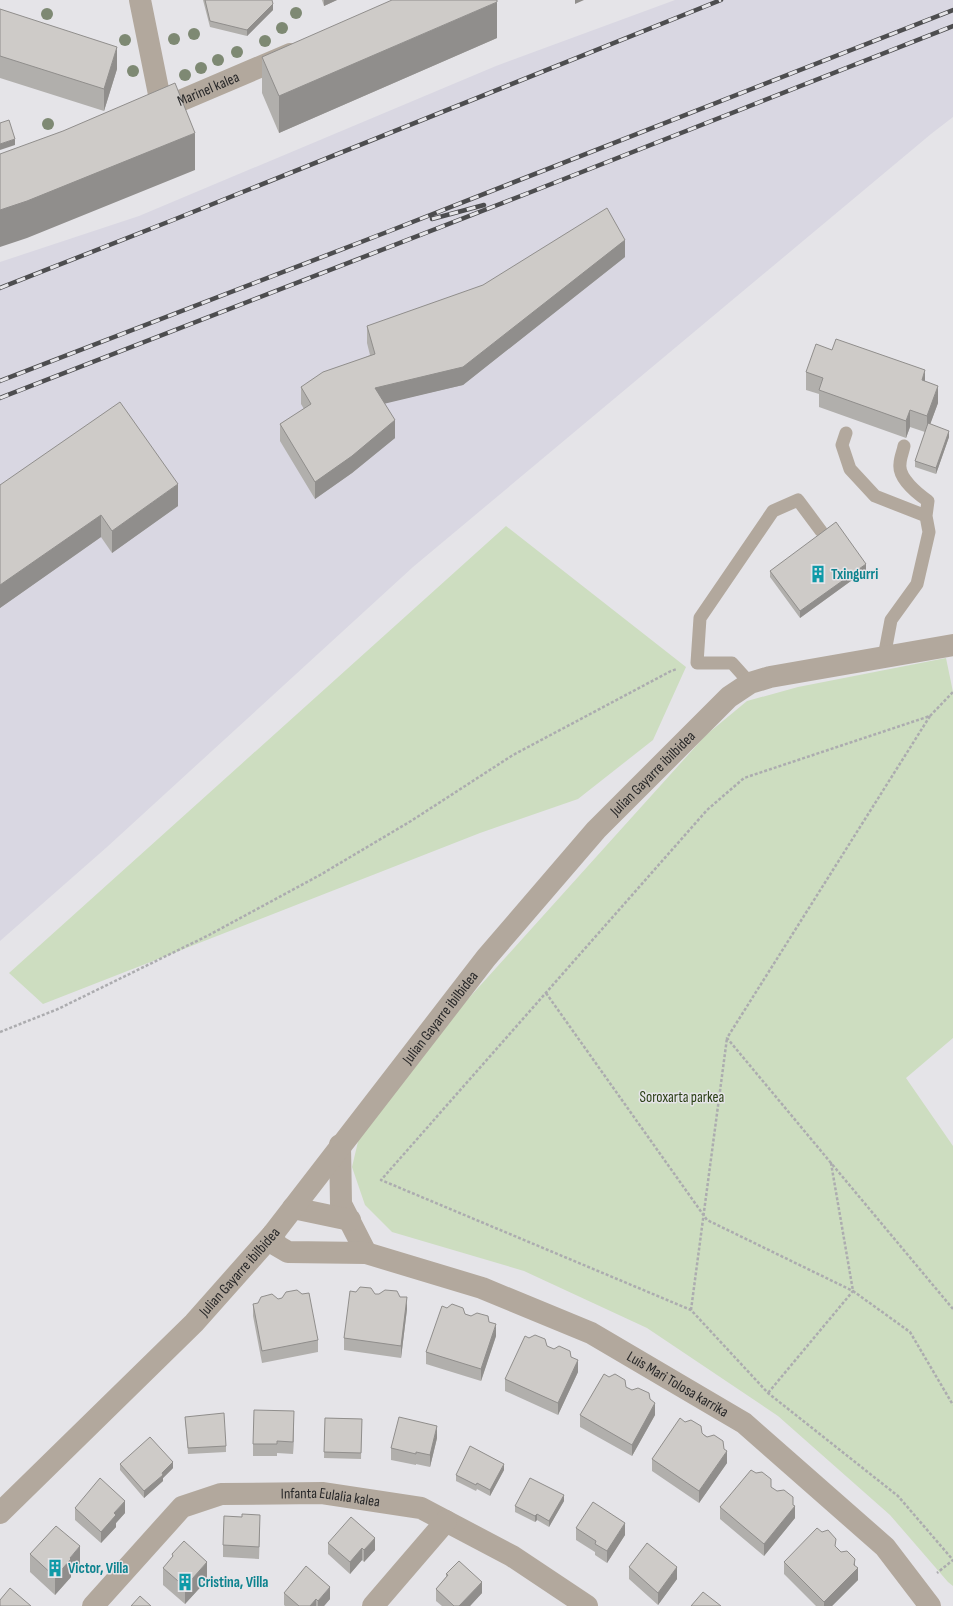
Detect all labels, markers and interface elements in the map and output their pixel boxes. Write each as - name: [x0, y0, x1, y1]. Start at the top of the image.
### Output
- street label: Marinel kalea: [174, 67, 242, 110]
- building icon: Txingurri: [808, 564, 828, 584]
- place label: Txingurri: [831, 565, 878, 584]
- street label: Julian Gayarre ibilbidea: [605, 727, 699, 821]
- street label: Julian Gayarre ibilbidea: [397, 967, 482, 1069]
- park label: Soroxarta parkea: [640, 1088, 725, 1107]
- street label: Julian Gayarre ibilbidea: [194, 1223, 284, 1321]
- street label: Luis Mari Tolosa karrika: [623, 1347, 732, 1421]
- street label: Infanta Eulalia kalea: [281, 1483, 382, 1511]
- building icon: Victor, Villa: [45, 1558, 65, 1578]
- place label: Victor, Villa: [68, 1559, 128, 1578]
- building icon: Cristina, Villa: [175, 1572, 195, 1592]
- place label: Cristina, Villa: [198, 1573, 268, 1592]

